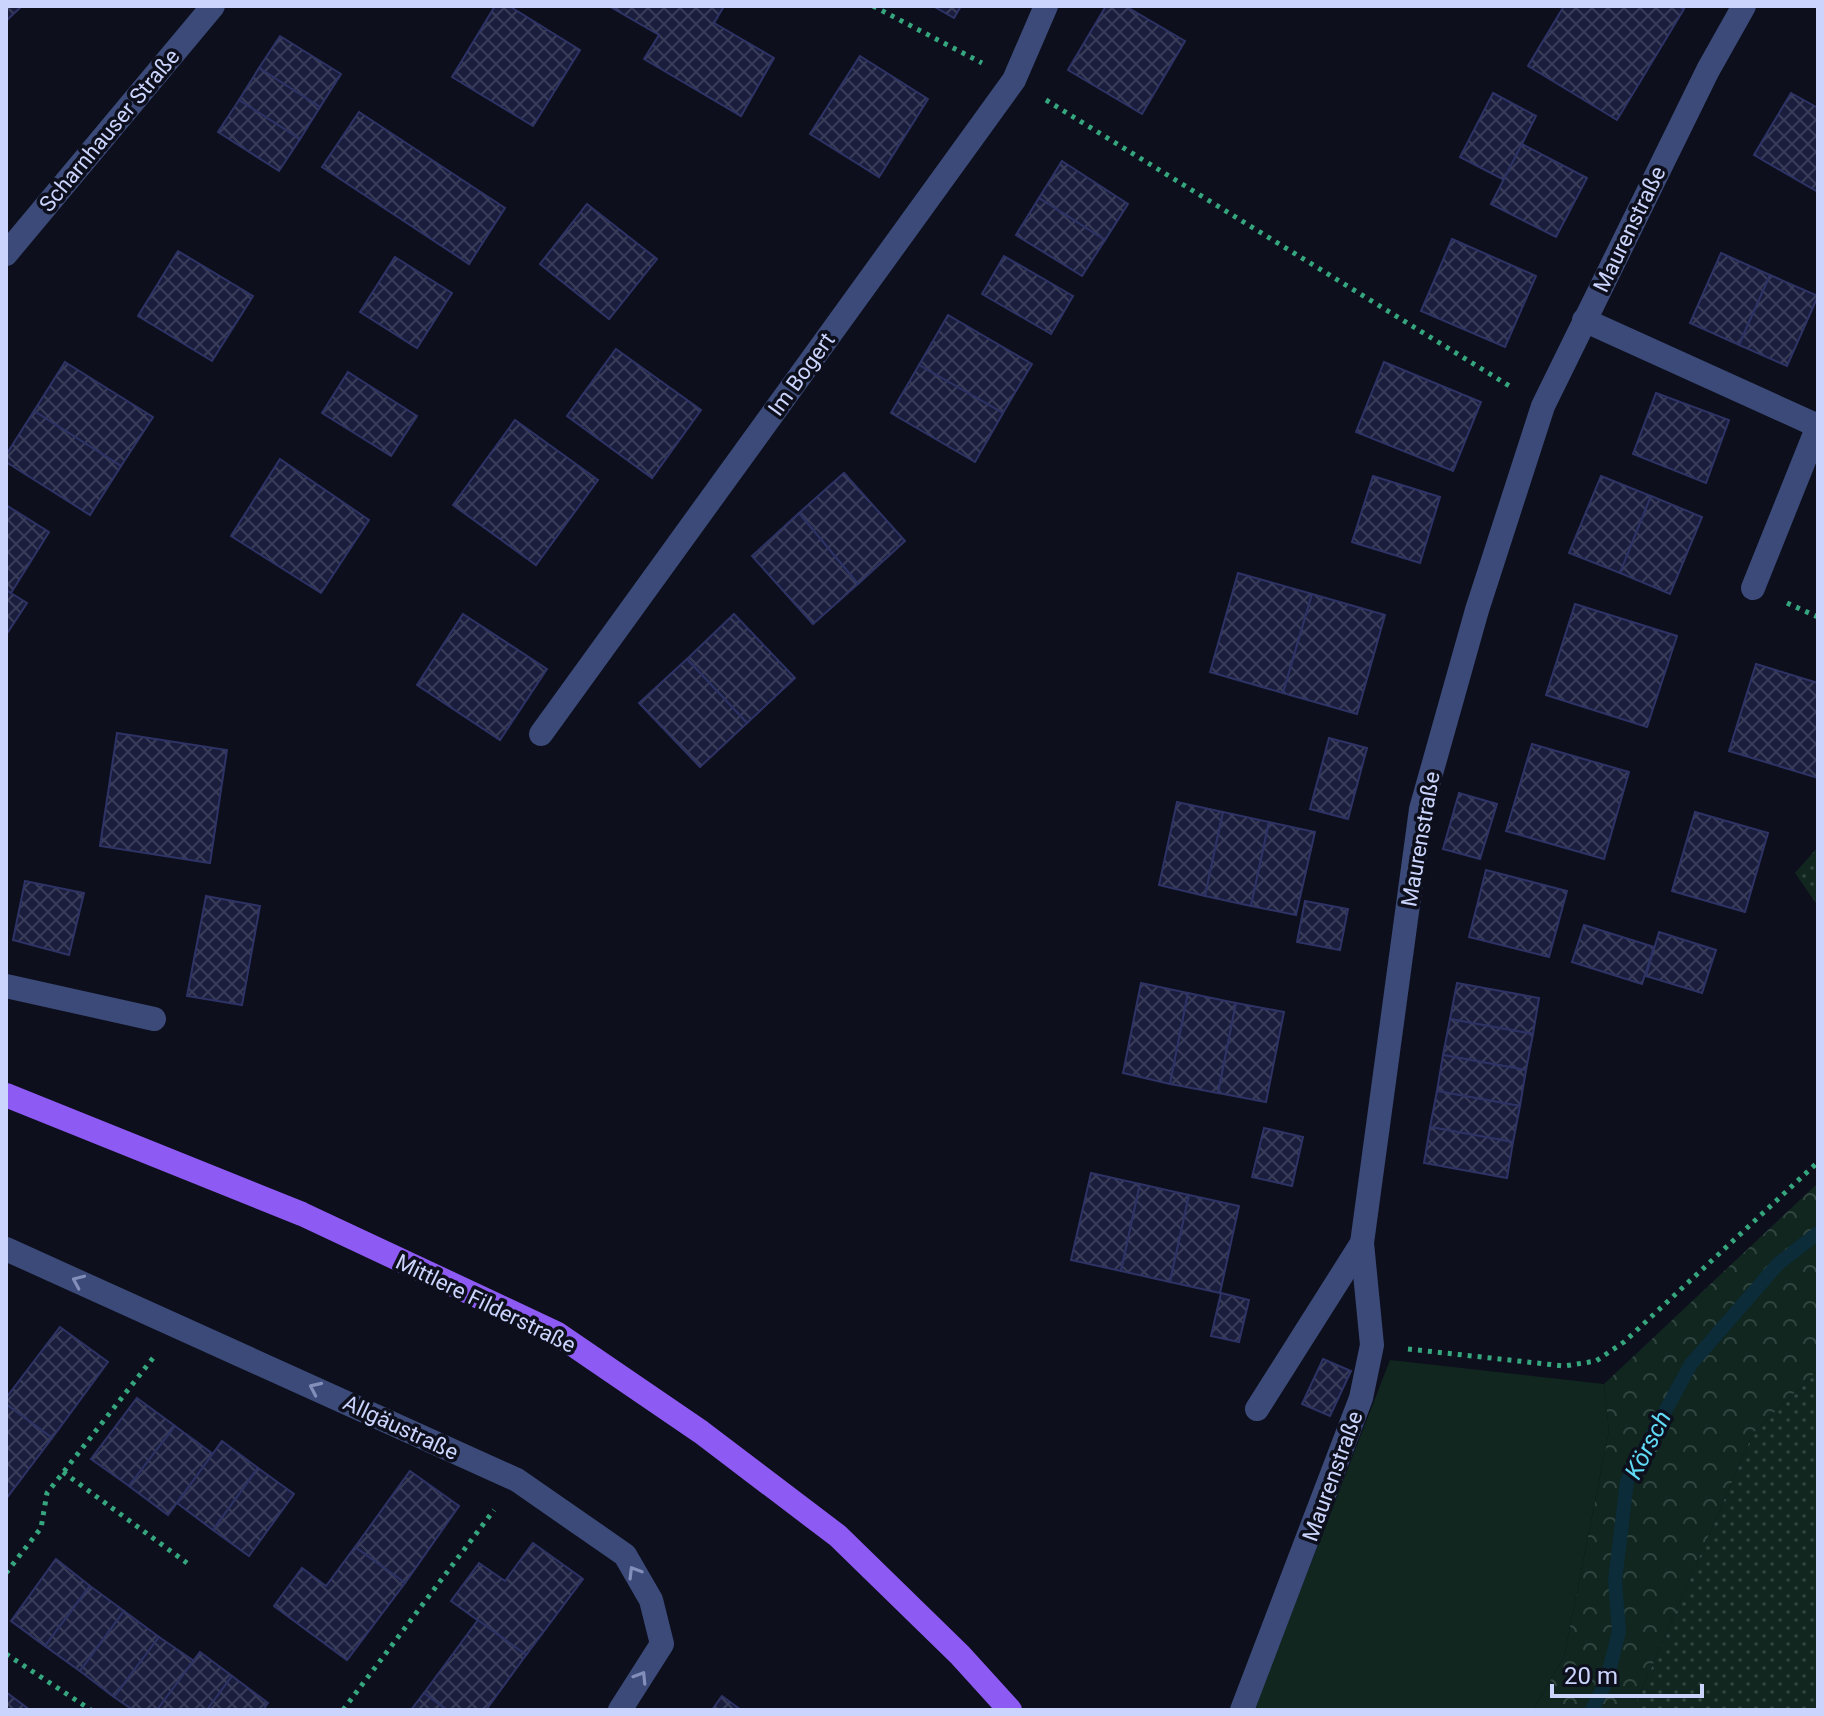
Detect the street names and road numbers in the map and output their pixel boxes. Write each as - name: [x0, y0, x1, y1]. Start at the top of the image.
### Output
- street label: Scharnhauser Straße: [34, 44, 185, 217]
- street label: Maurenstraße: [1588, 162, 1671, 296]
- street label: Im Bogert: [763, 328, 840, 421]
- street label: Maurenstraße: [1396, 770, 1445, 909]
- street label: Mittlere Filderstraße: [392, 1249, 580, 1358]
- street label: Allgäustraße: [339, 1390, 462, 1465]
- street label: Maurenstraße: [1297, 1408, 1368, 1545]

